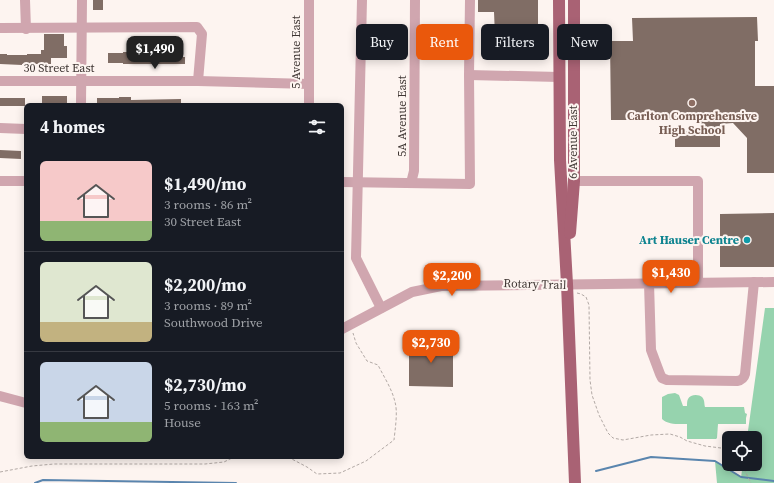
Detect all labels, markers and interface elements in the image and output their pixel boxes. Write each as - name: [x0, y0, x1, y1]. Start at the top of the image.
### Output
- street label: 5 Avenue East: [288, 15, 304, 89]
- chip: Buy: [356, 24, 408, 60]
- chip: Rent: [416, 24, 473, 60]
- chip: Filters: [481, 24, 549, 60]
- chip: New: [557, 24, 612, 60]
- pin: $1,490: [122, 36, 188, 70]
- text: $1,490: [135, 40, 175, 57]
- street label: 30 Street East: [23, 60, 95, 76]
- street label: 5A Avenue East: [394, 75, 410, 157]
- marker: Carlton Comprehensive High School: [687, 98, 697, 108]
- street label: 6 Avenue East: [565, 105, 581, 179]
- place label: Carlton Comprehensive High School: [627, 108, 757, 138]
- text: 4 homes: [40, 115, 105, 139]
- icon: filters: [306, 116, 328, 138]
- text: $1,490/mo: [164, 172, 246, 196]
- icon: home: [72, 177, 120, 225]
- text: 3 rooms · 86 m²: [164, 196, 252, 213]
- text: 30 Street East: [164, 213, 241, 230]
- place label: Art Hauser Centre: [639, 232, 739, 248]
- marker: Art Hauser Centre: [742, 235, 752, 245]
- pin: $1,430: [638, 260, 704, 294]
- pin: $2,200: [419, 263, 485, 297]
- text: $1,430: [651, 264, 691, 281]
- text: $2,200: [432, 267, 472, 284]
- text: $2,200/mo: [164, 273, 246, 297]
- street label: Rotary Trail: [503, 275, 567, 293]
- icon: home: [72, 278, 120, 326]
- text: 3 rooms · 89 m²: [164, 297, 252, 314]
- text: Southwood Drive: [164, 314, 263, 331]
- pin: $2,730: [398, 330, 464, 364]
- text: $2,730: [411, 334, 451, 351]
- text: $2,730/mo: [164, 373, 246, 397]
- icon: home: [72, 378, 120, 426]
- text: 5 rooms · 163 m²: [164, 397, 259, 414]
- text: House: [164, 414, 201, 431]
- map controls: [722, 431, 762, 471]
- button: locate: [722, 431, 762, 471]

